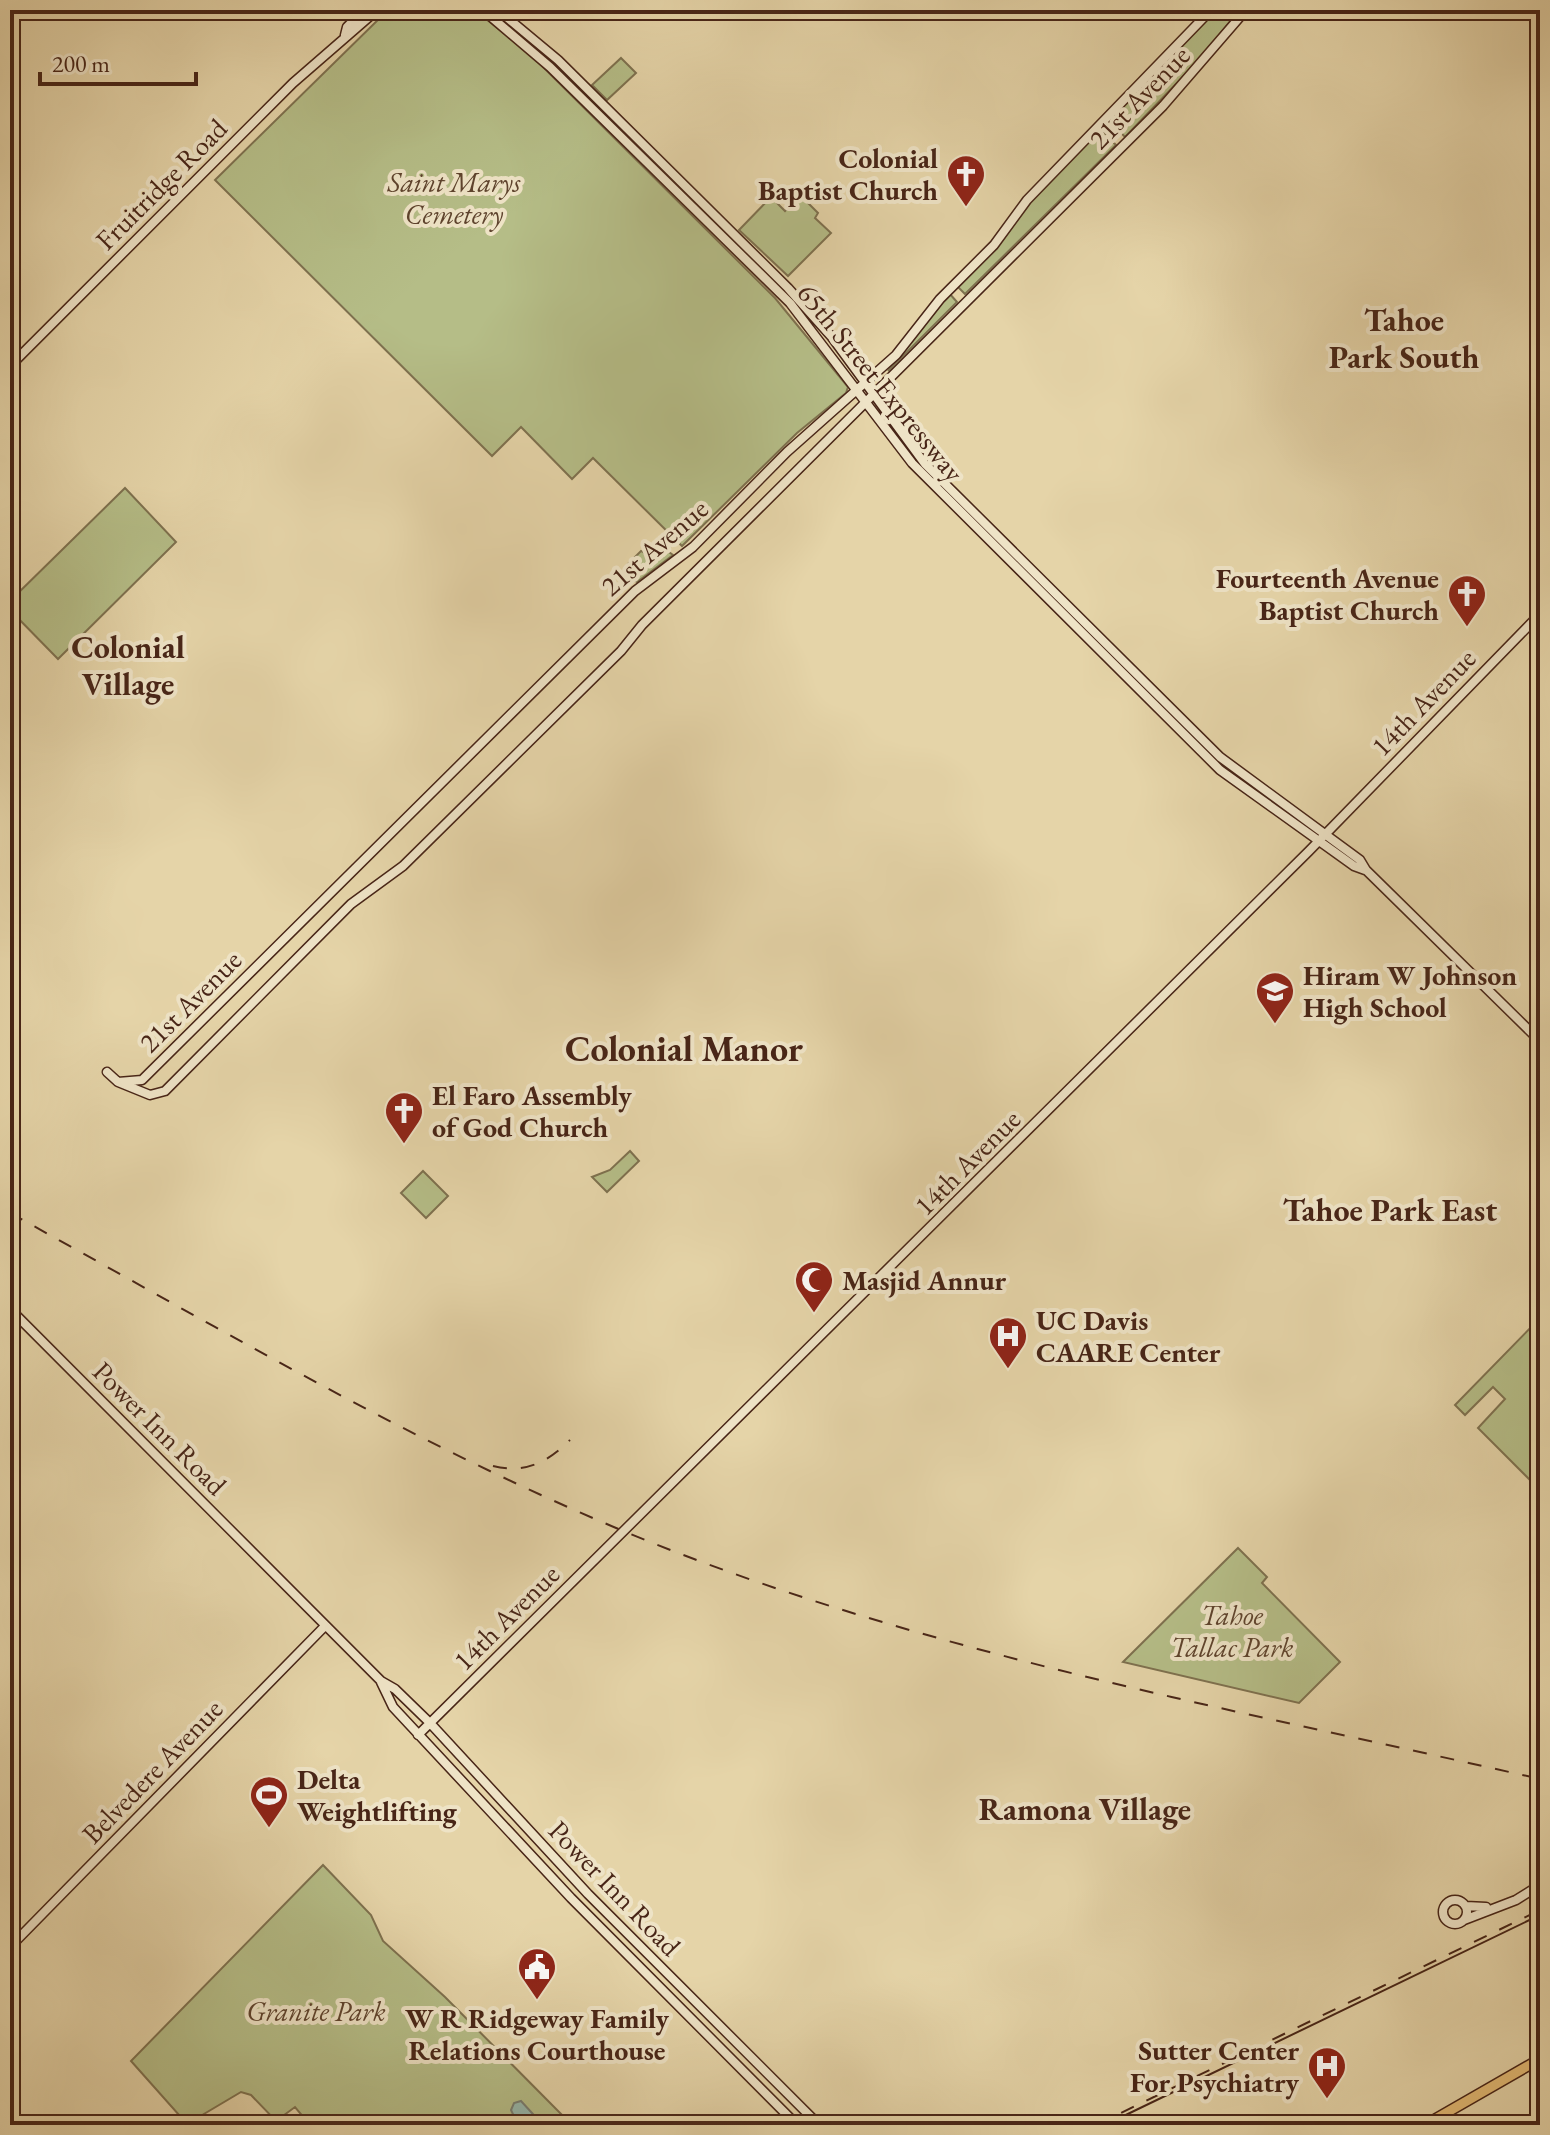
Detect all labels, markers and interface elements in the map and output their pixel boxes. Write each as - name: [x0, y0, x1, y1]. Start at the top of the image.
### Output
- scale bar: [40, 36, 196, 86]
- street label: 21st Avenue: [1081, 37, 1197, 157]
- text: 200 m: [52, 48, 110, 79]
- street label: Fruitridge Road: [88, 110, 235, 257]
- place label: Colonial Baptist Church: [758, 140, 938, 208]
- church icon: Colonial Baptist Church: [945, 153, 987, 208]
- park label: Saint Marys Cemetery: [386, 164, 521, 232]
- street label: 65th Street Expressway: [790, 275, 973, 489]
- district label: Tahoe Park South: [1329, 299, 1479, 378]
- street label: 21st Avenue: [593, 491, 715, 603]
- place label: Fourteenth Avenue Baptist Church: [1216, 560, 1439, 628]
- church icon: Fourteenth Avenue Baptist Church: [1446, 573, 1488, 628]
- district label: Colonial Village: [71, 626, 185, 705]
- street label: 14th Avenue: [1363, 641, 1483, 763]
- street label: 21st Avenue: [131, 942, 249, 1060]
- place label: Hiram W Johnson High School: [1303, 957, 1517, 1025]
- school or university icon: Hiram W Johnson High School: [1254, 970, 1296, 1025]
- district label: Colonial Manor: [565, 1025, 803, 1072]
- place label: El Faro Assembly of God Church: [432, 1077, 632, 1145]
- church icon: El Faro Assembly of God Church: [383, 1090, 425, 1145]
- street label: 14th Avenue: [906, 1101, 1028, 1223]
- district label: Tahoe Park East: [1283, 1189, 1497, 1231]
- mosque icon: Masjid Annur: [793, 1259, 835, 1314]
- place label: Masjid Annur: [842, 1262, 1007, 1298]
- place label: UC Davis CAARE Center: [1036, 1302, 1221, 1370]
- hospital icon: UC Davis CAARE Center: [987, 1315, 1029, 1370]
- street label: Power Inn Road: [85, 1353, 235, 1503]
- street label: 14th Avenue: [445, 1556, 567, 1678]
- park label: Tahoe Tallac Park: [1170, 1597, 1294, 1665]
- street label: Belvedere Avenue: [74, 1691, 230, 1851]
- place label: Delta Weightlifting: [297, 1761, 458, 1829]
- sports icon: Delta Weightlifting: [248, 1774, 290, 1829]
- district label: Ramona Village: [979, 1788, 1191, 1830]
- street label: Power Inn Road: [541, 1812, 689, 1964]
- public building icon: W R Ridgeway Family Relations Courthouse: [516, 1946, 558, 2001]
- park label: Granite Park: [246, 1993, 386, 2029]
- place label: W R Ridgeway Family Relations Courthouse: [405, 2000, 670, 2068]
- place label: Sutter Center For Psychiatry: [1130, 2032, 1300, 2100]
- hospital icon: Sutter Center For Psychiatry: [1306, 2045, 1348, 2100]

